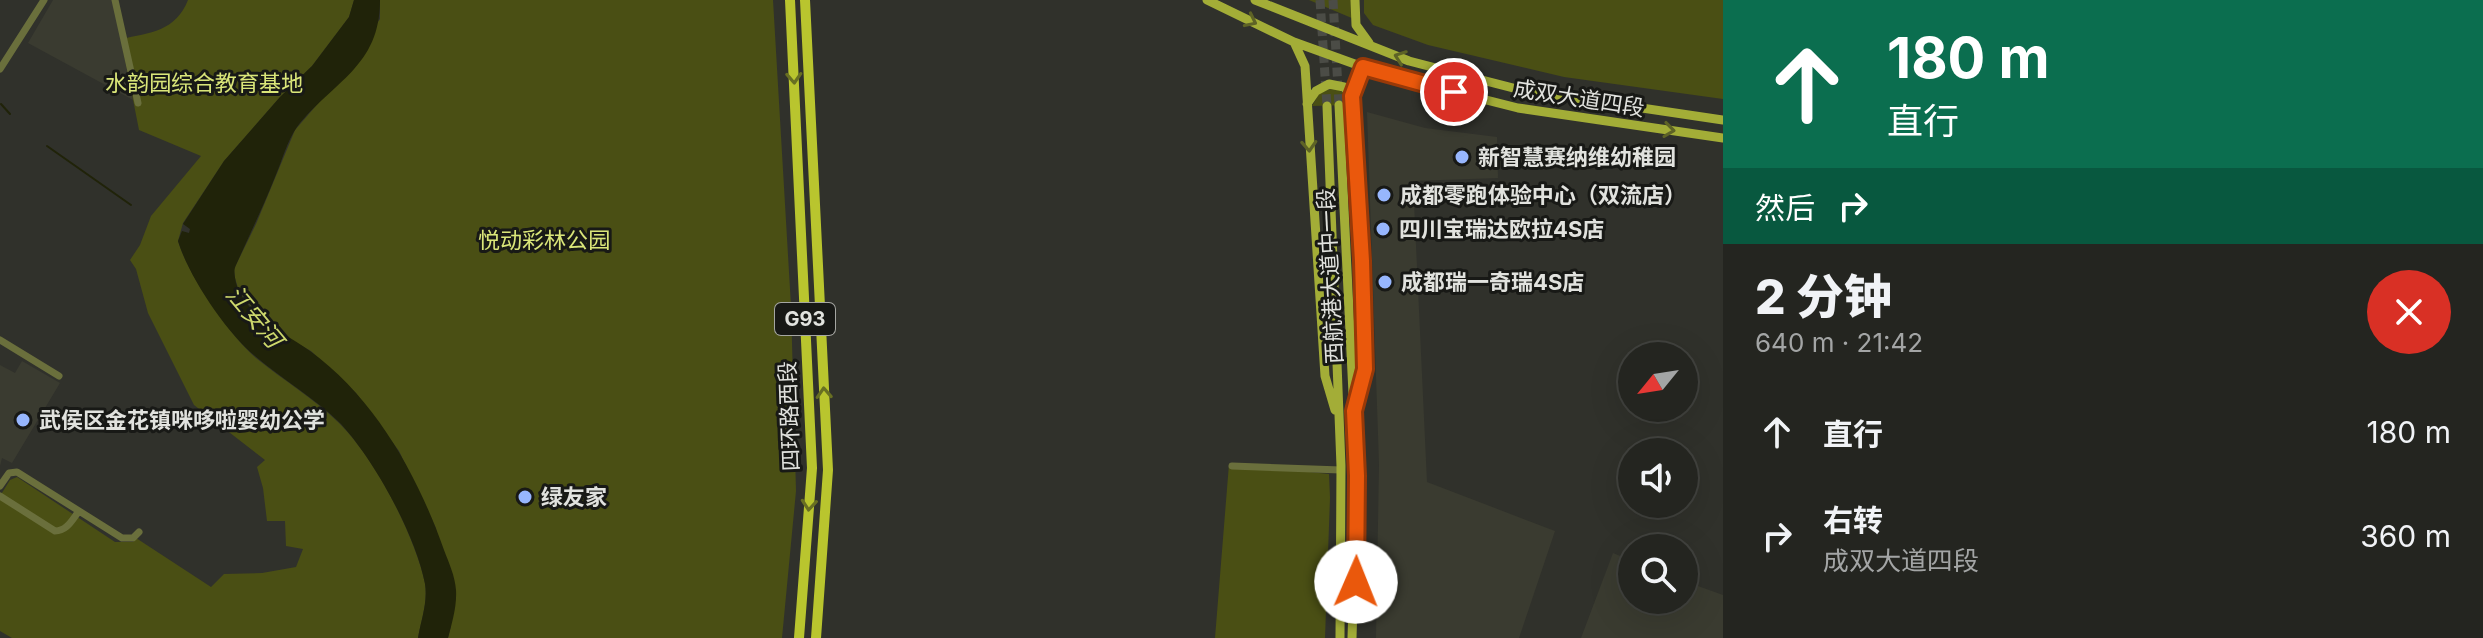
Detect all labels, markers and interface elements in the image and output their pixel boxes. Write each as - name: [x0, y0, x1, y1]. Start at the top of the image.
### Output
- one-way arrow: [1243, 11, 1257, 27]
- text: 180 m: [1887, 24, 2050, 92]
- icon: ahead: [1755, 32, 1859, 136]
- one-way arrow: [1394, 50, 1408, 67]
- pin: [1420, 58, 1488, 126]
- park label: 水韵园综合教育基地: [105, 70, 303, 96]
- icon: arrive: [1432, 70, 1476, 114]
- one-way arrow: [785, 72, 802, 85]
- street label: 成双大道四段: [1512, 75, 1646, 121]
- text: 直行: [1887, 99, 1959, 143]
- one-way arrow: [1662, 121, 1676, 138]
- one-way arrow: [1301, 140, 1318, 153]
- place label: 新智慧赛纳维幼稚园: [1478, 144, 1676, 170]
- marker: 新智慧赛纳维幼稚园: [1453, 148, 1471, 166]
- place label: 成都零跑体验中心（双流店）: [1400, 182, 1686, 208]
- icon: right: [1831, 184, 1875, 228]
- marker: 成都零跑体验中心（双流店）: [1375, 186, 1393, 204]
- street label: 西航港大道中一段: [1312, 187, 1348, 365]
- text: 然后: [1755, 190, 1815, 226]
- place label: 四川宝瑞达欧拉4S店: [1399, 216, 1604, 242]
- marker: 四川宝瑞达欧拉4S店: [1374, 220, 1392, 238]
- park label: 悦动彩林公园: [478, 227, 610, 253]
- text: 2 分钟: [1755, 267, 1892, 326]
- place label: 成都瑞一奇瑞4S店: [1401, 269, 1584, 295]
- button: close: [2367, 270, 2451, 354]
- marker: 成都瑞一奇瑞4S店: [1376, 273, 1394, 291]
- water label: 江安河: [220, 280, 291, 357]
- road number: G93: [775, 303, 835, 335]
- text: 640 m · 21:42: [1755, 327, 1923, 358]
- north arrow: [1618, 342, 1698, 422]
- map controls: [1618, 342, 1698, 614]
- street label: 四环路西段: [774, 361, 804, 471]
- one-way arrow: [816, 386, 833, 399]
- place label: 武侯区金花镇咪哆啦婴幼公学: [39, 407, 325, 433]
- icon: ahead: [1755, 410, 1799, 454]
- marker: 武侯区金花镇咪哆啦婴幼公学: [14, 411, 32, 429]
- text: 180 m: [2367, 414, 2451, 450]
- text: 直行: [1823, 416, 1883, 452]
- button: sound: [1618, 438, 1698, 518]
- place label: 绿友家: [541, 484, 607, 510]
- marker: 绿友家: [516, 488, 534, 506]
- one-way arrow: [801, 499, 818, 512]
- text: 右转: [1823, 502, 1883, 538]
- icon: right: [1755, 514, 1799, 558]
- text: 360 m: [2360, 518, 2451, 554]
- button: search: [1618, 534, 1698, 614]
- position arrow: [1314, 540, 1398, 624]
- text: 成双大道四段: [1823, 545, 1979, 576]

